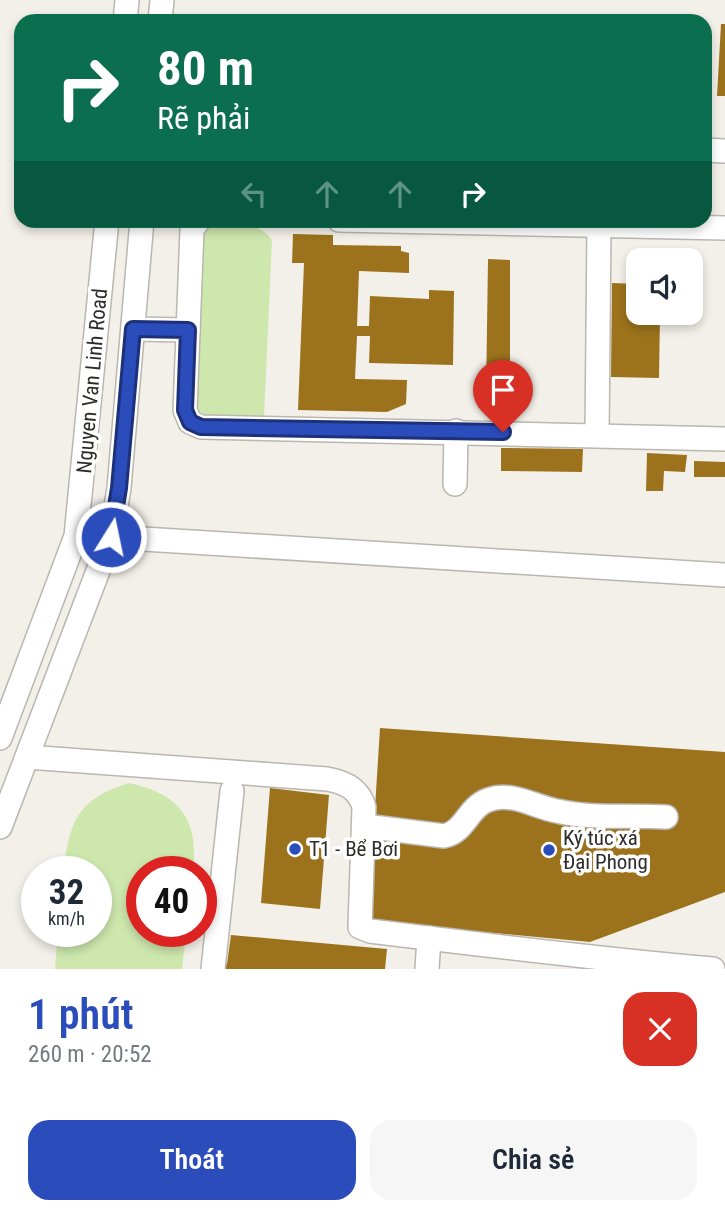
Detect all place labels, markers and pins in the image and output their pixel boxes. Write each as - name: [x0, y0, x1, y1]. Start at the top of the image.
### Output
- pin: [473, 360, 533, 432]
- place label: Ký túc xá Đại Phong: [563, 826, 648, 874]
- place label: T1 - Bể Bơi: [309, 837, 398, 861]
- marker: T1 - Bể Bơi: [287, 841, 303, 857]
- marker: Ký túc xá Đại Phong: [541, 842, 557, 858]

